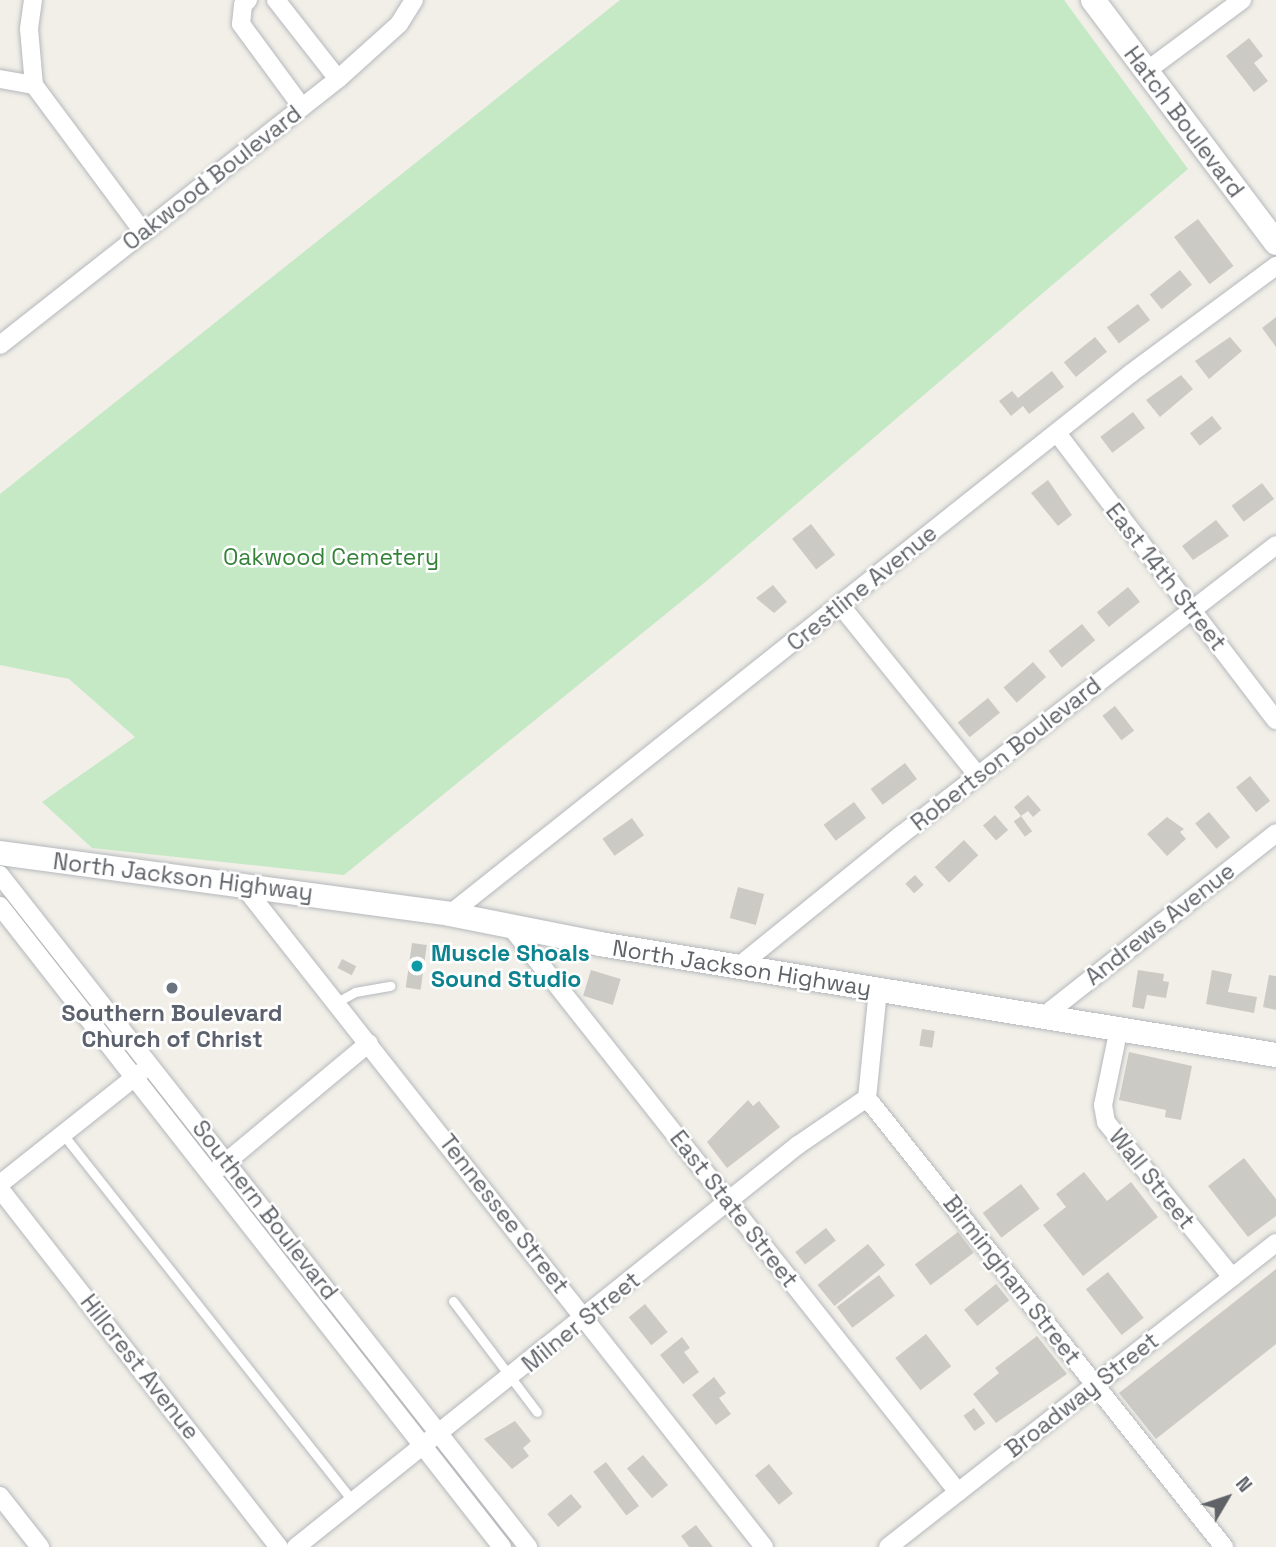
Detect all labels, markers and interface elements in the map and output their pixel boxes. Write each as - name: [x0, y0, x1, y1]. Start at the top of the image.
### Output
- street label: Hatch Boulevard: [1118, 41, 1250, 203]
- street label: Oakwood Boulevard: [117, 100, 307, 256]
- street label: East 14th Street: [1100, 498, 1232, 656]
- street label: Crestline Avenue: [781, 519, 943, 657]
- park label: Oakwood Cemetery: [223, 543, 439, 571]
- street label: Robertson Boulevard: [906, 671, 1106, 837]
- street label: North Jackson Highway: [51, 847, 315, 907]
- street label: Andrews Avenue: [1080, 857, 1240, 991]
- street label: North Jackson Highway: [611, 934, 873, 1002]
- place label: Muscle Shoals Sound Studio: [431, 939, 590, 993]
- marker: Muscle Shoals Sound Studio: [409, 958, 425, 974]
- marker: Southern Boulevard Church of Christ: [164, 980, 180, 996]
- place label: Southern Boulevard Church of Christ: [62, 999, 282, 1053]
- street label: Southern Boulevard: [186, 1115, 344, 1305]
- street label: Wall Street: [1103, 1123, 1201, 1235]
- street label: East State Street: [664, 1125, 804, 1293]
- street label: Tennessee Street: [433, 1129, 575, 1299]
- street label: Birmingham Street: [937, 1190, 1087, 1370]
- street label: Milner Street: [516, 1266, 646, 1378]
- street label: Hillcrest Avenue: [75, 1289, 205, 1445]
- street label: Broadway Street: [1000, 1327, 1164, 1463]
- north arrow: [1192, 1463, 1262, 1533]
- text: N: [1230, 1472, 1257, 1497]

